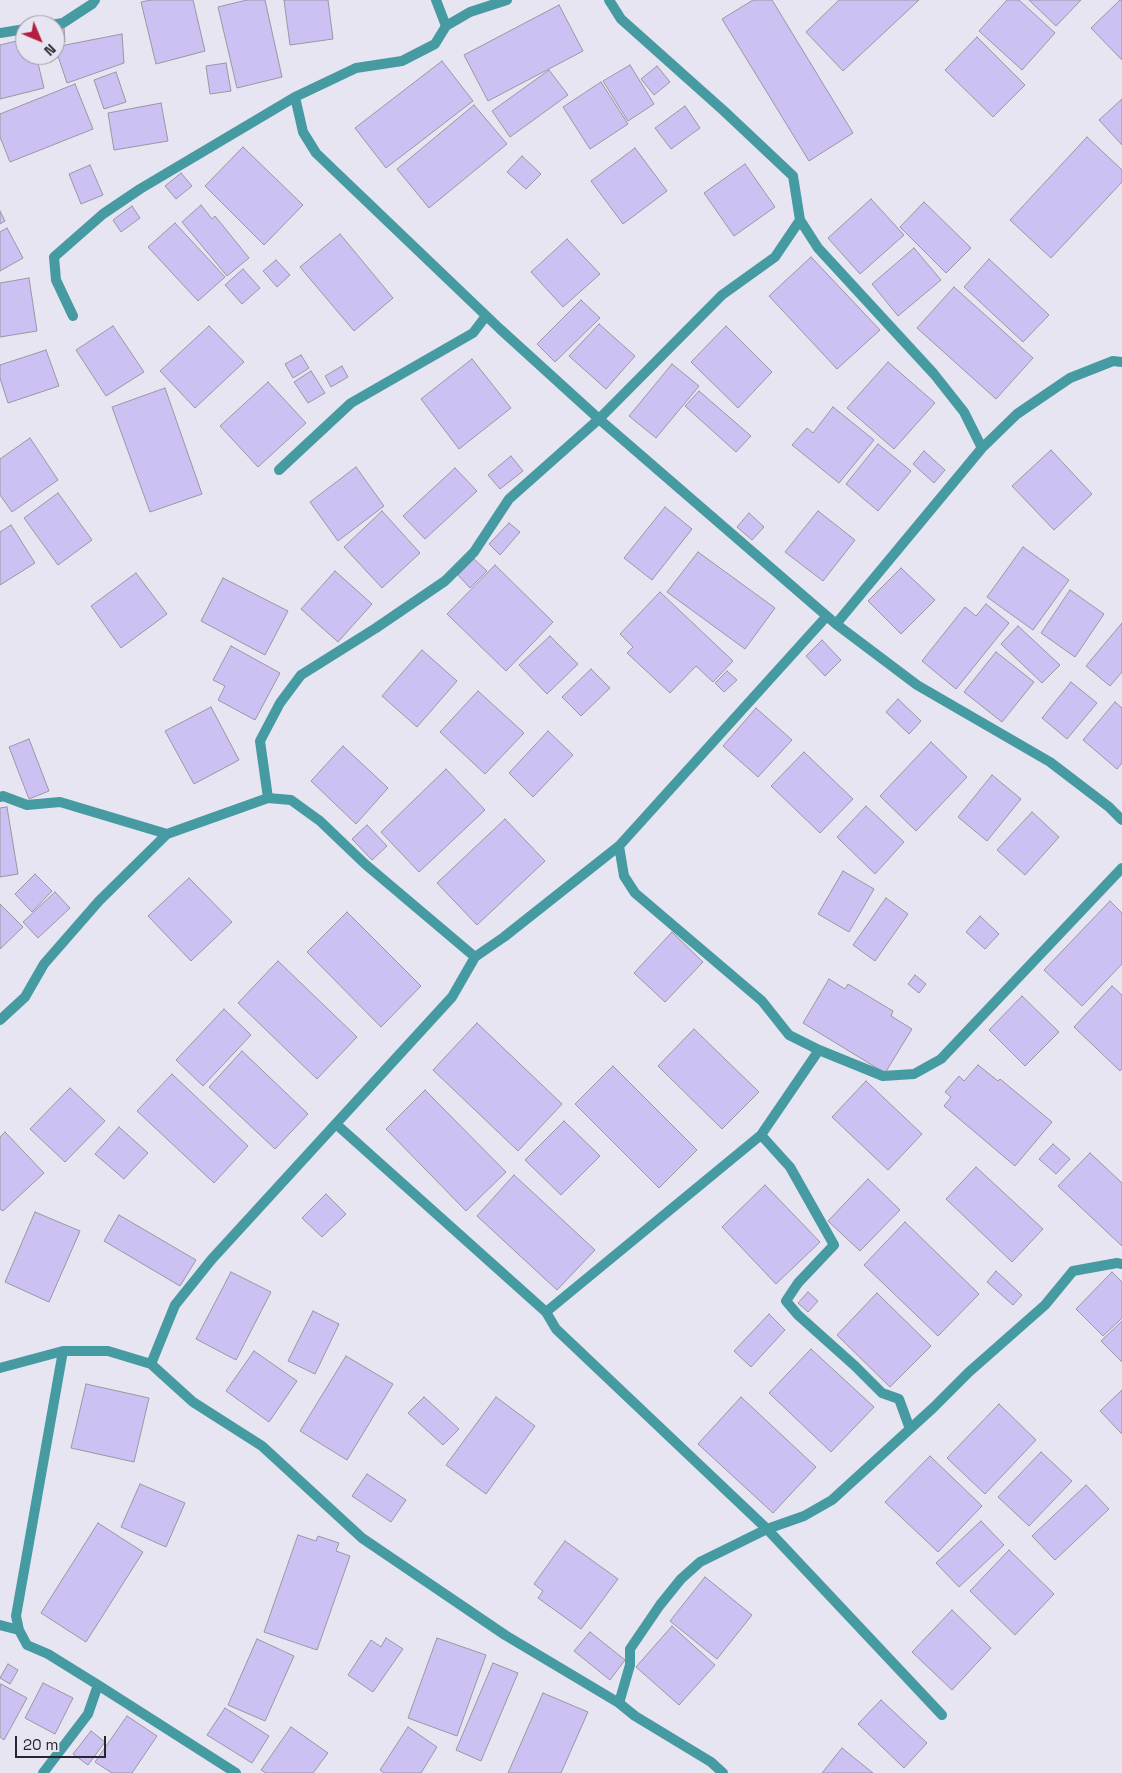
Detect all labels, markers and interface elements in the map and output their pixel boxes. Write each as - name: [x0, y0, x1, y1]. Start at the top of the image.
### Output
- north arrow: [15, 15, 65, 65]
- text: N: [40, 40, 60, 60]
- scale bar: [18, 1726, 109, 1758]
- text: 20 m: [23, 1735, 58, 1754]

